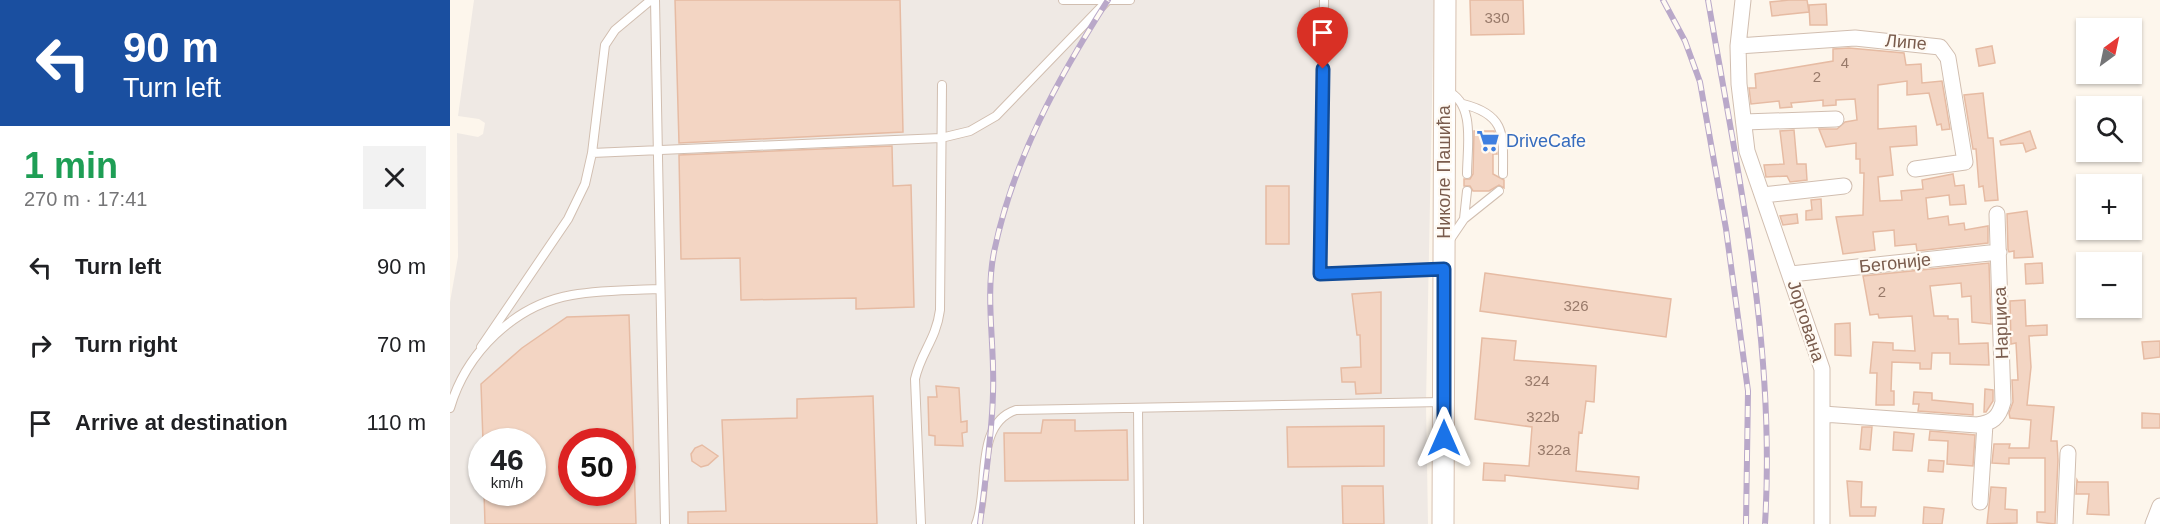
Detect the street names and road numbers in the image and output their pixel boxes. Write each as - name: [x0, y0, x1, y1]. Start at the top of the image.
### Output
- street label: Липе: [1884, 30, 1928, 54]
- street label: Николе Пашића: [1434, 104, 1454, 239]
- street label: Бегоније: [1858, 249, 1932, 277]
- street label: Јоргована: [1783, 278, 1829, 365]
- street label: Нарциса: [1990, 285, 2012, 360]

